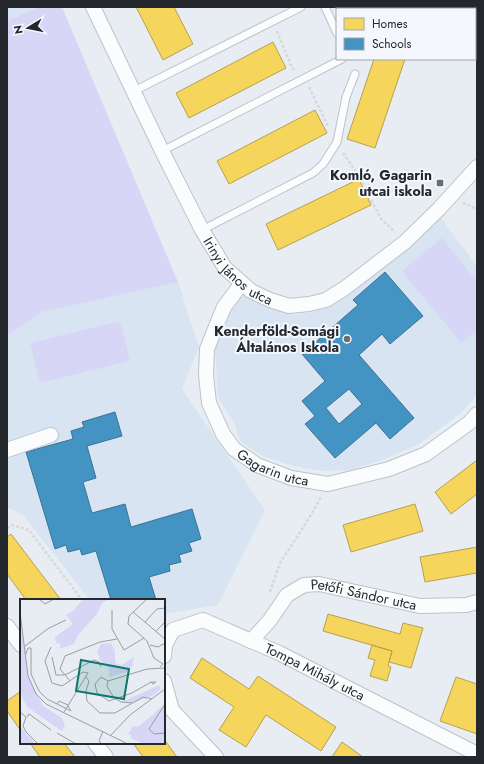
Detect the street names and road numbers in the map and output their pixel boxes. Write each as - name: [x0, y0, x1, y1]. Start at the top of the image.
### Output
- street label: Irinyi János utca: [198, 233, 276, 310]
- street label: Gagarin utca: [233, 444, 310, 491]
- street label: Petőfi Sándor utca: [310, 574, 419, 615]
- street label: Tompa Mihály utca: [262, 638, 368, 705]

